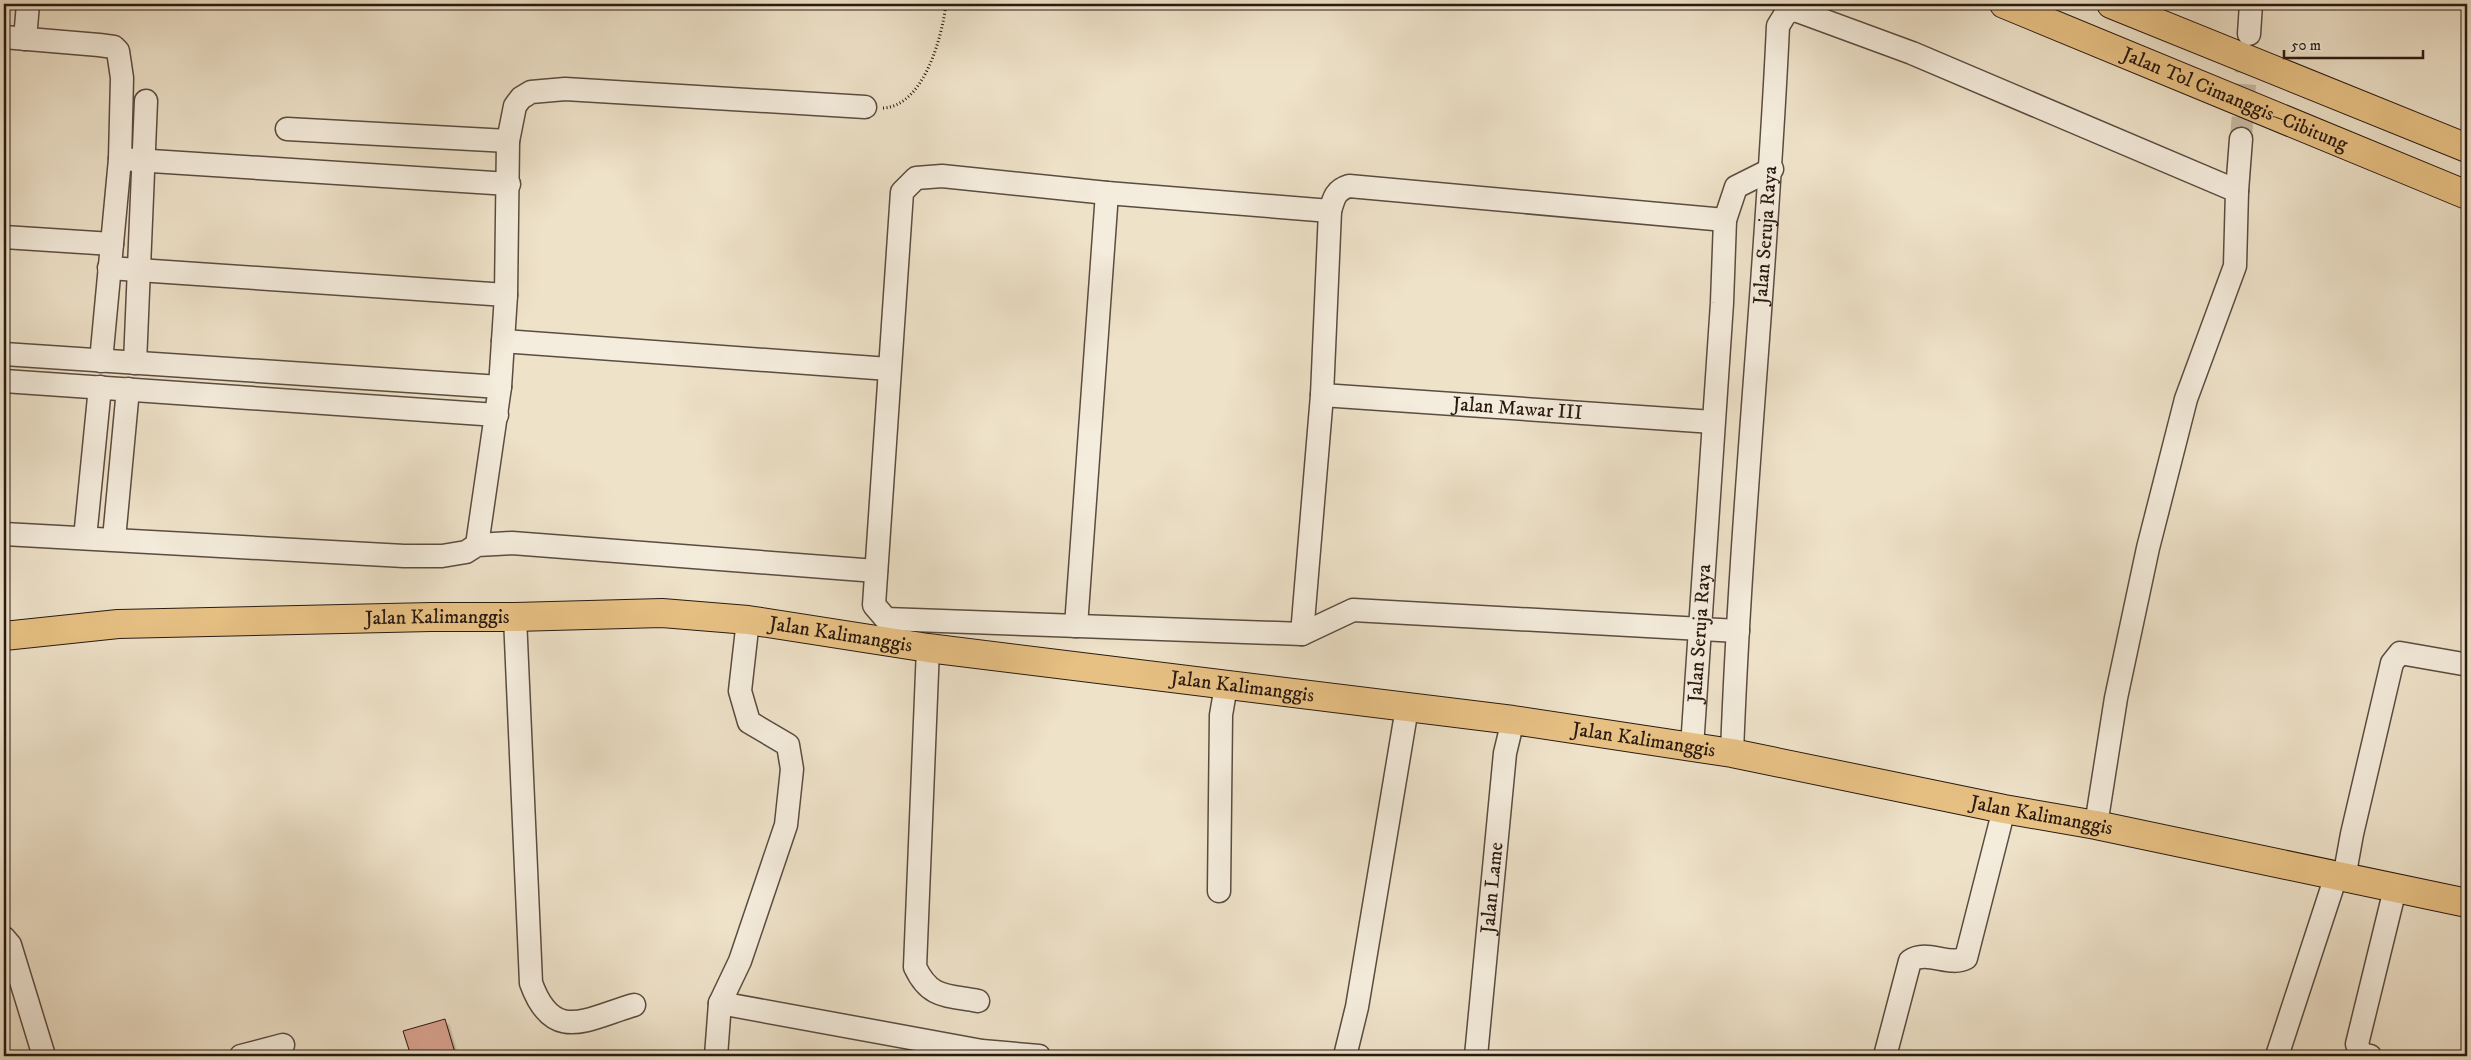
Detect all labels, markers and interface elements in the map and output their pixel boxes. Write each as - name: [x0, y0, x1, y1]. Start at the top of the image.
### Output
- scale bar: [2284, 28, 2422, 60]
- text: 50 m: [2291, 36, 2321, 55]
- street label: Jalan Tol Cimanggis–Cibitung: [2117, 41, 2352, 157]
- street label: Jalan Seruja Raya: [1748, 165, 1783, 307]
- street label: Jalan Mawar III: [1450, 391, 1583, 425]
- street label: Jalan Seruja Raya: [1682, 563, 1717, 705]
- street label: Jalan Kalimanggis: [363, 604, 510, 631]
- street label: Jalan Kalimanggis: [766, 611, 914, 658]
- street label: Jalan Kalimanggis: [1167, 665, 1316, 708]
- street label: Jalan Kalimanggis: [1569, 716, 1717, 763]
- street label: Jalan Kalimanggis: [1966, 789, 2116, 841]
- street label: Jalan Lame: [1475, 841, 1509, 937]

